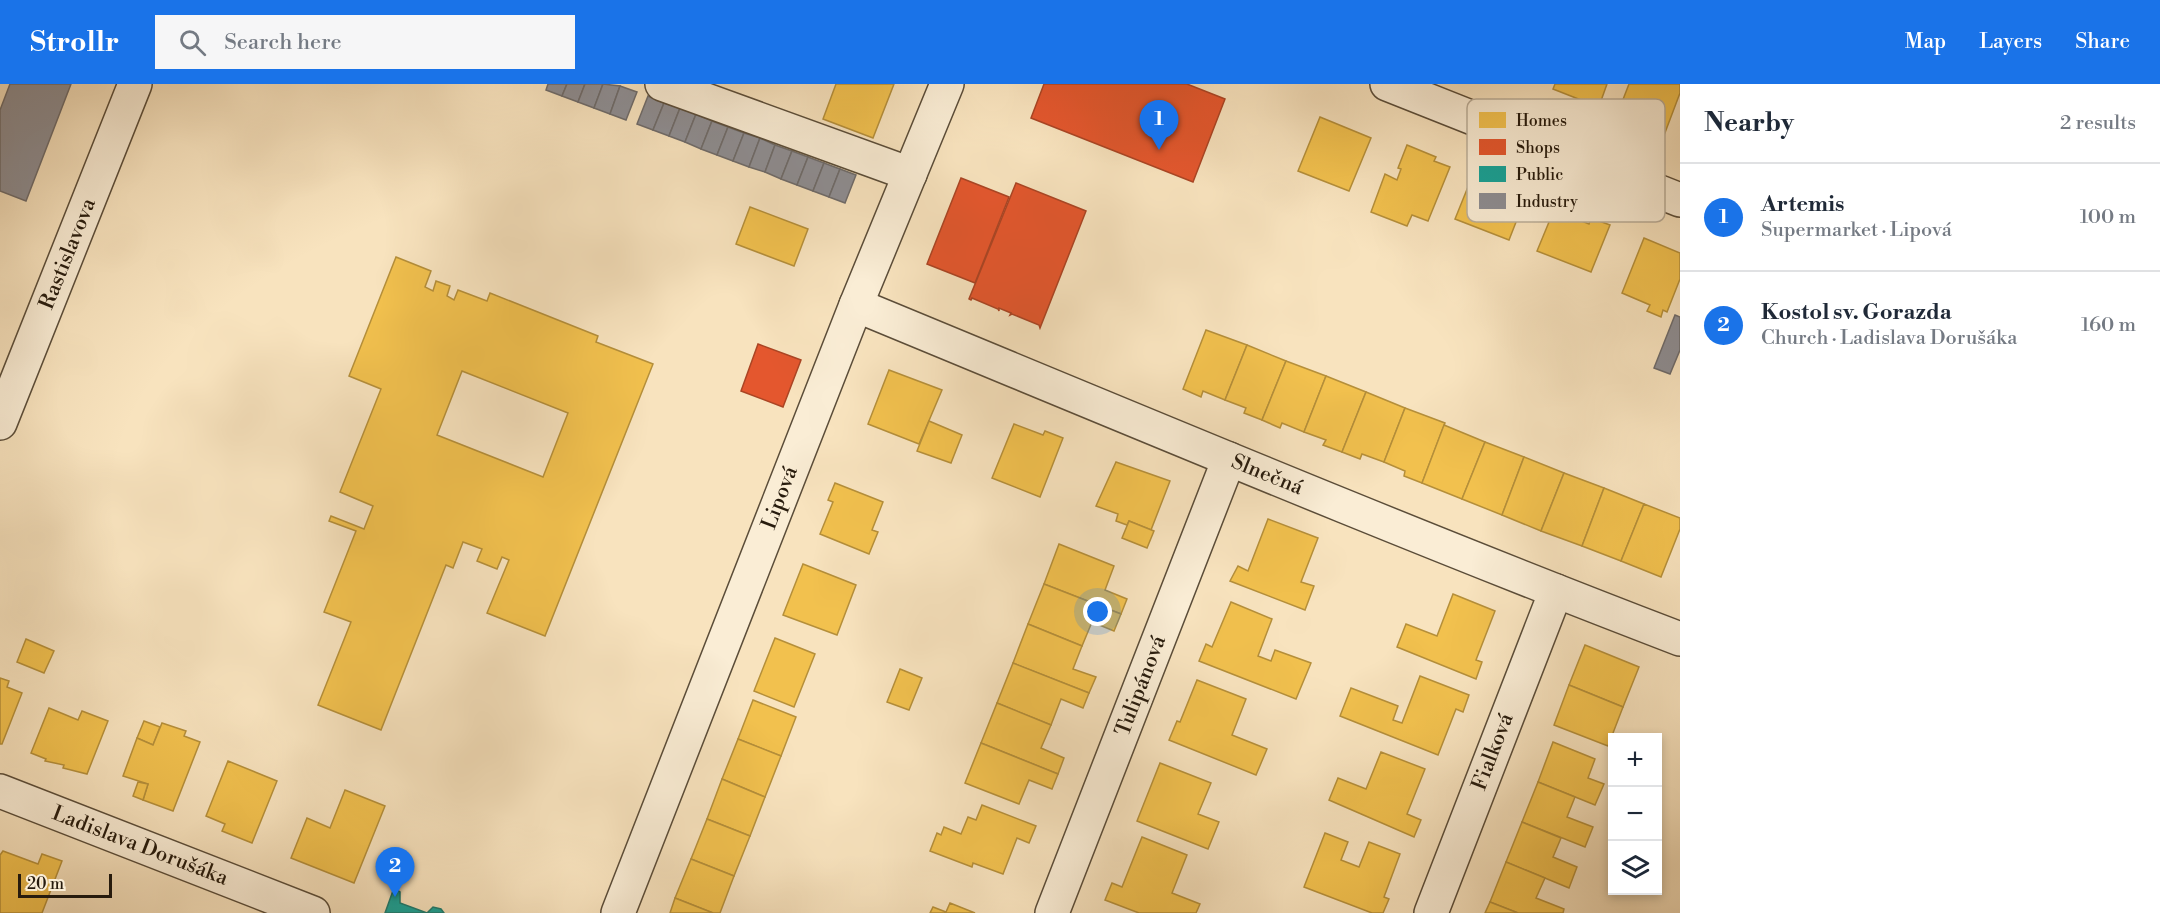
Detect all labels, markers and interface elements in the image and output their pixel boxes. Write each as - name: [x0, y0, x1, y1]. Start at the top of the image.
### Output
- search box: [155, 15, 575, 69]
- text: Strollr: [30, 25, 119, 60]
- icon: search: [176, 26, 209, 59]
- text: Search here: [224, 29, 342, 56]
- text: Map: [1905, 29, 1946, 55]
- text: Layers: [1979, 29, 2042, 55]
- text: Share: [2075, 29, 2130, 55]
- legend: [1467, 99, 1665, 222]
- pin: 1: [1140, 100, 1178, 150]
- text: Nearby: [1704, 107, 1794, 139]
- text: Homes: [1516, 111, 1567, 131]
- text: 2 results: [2060, 111, 2136, 136]
- text: Shops: [1516, 138, 1560, 158]
- text: Public: [1516, 165, 1563, 185]
- text: Artemis: [1761, 191, 1844, 218]
- text: Industry: [1516, 192, 1578, 212]
- street label: Rastislavova: [34, 194, 102, 313]
- text: 1: [1719, 205, 1728, 230]
- text: 100 m: [2080, 205, 2136, 230]
- text: Supermarket · Lipová: [1761, 218, 1952, 243]
- text: Kostol sv. Gorazda: [1761, 299, 1952, 326]
- text: 2: [1717, 313, 1730, 338]
- text: 160 m: [2081, 313, 2136, 338]
- text: Church · Ladislava Dorušáka: [1761, 326, 2017, 351]
- street label: Slnečná: [1227, 449, 1307, 501]
- street label: Lipová: [756, 462, 804, 533]
- your location: [1083, 597, 1112, 626]
- street label: Tulipánová: [1110, 632, 1172, 740]
- street label: Fialková: [1466, 709, 1520, 794]
- map controls: [1608, 733, 1662, 895]
- button: +: [1608, 733, 1662, 787]
- button: −: [1608, 787, 1662, 841]
- street label: Ladislava Dorušáka: [48, 800, 232, 892]
- button: layers: [1608, 841, 1662, 895]
- pin: 2: [376, 848, 414, 897]
- scale bar: [18, 871, 112, 898]
- text: 20 m: [27, 874, 64, 894]

